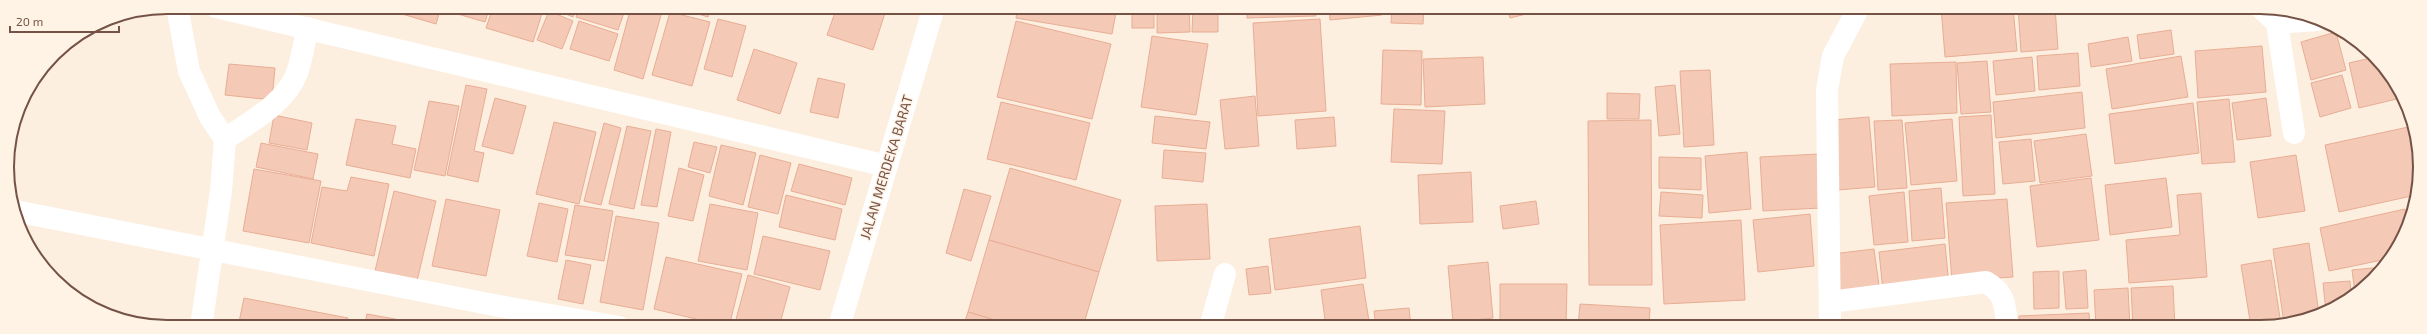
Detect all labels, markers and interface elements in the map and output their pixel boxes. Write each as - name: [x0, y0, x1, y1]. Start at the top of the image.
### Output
- scale bar: [10, 8, 119, 34]
- text: 20 m: [16, 14, 43, 28]
- street label: JALAN MERDEKA BARAT: [856, 93, 916, 241]

